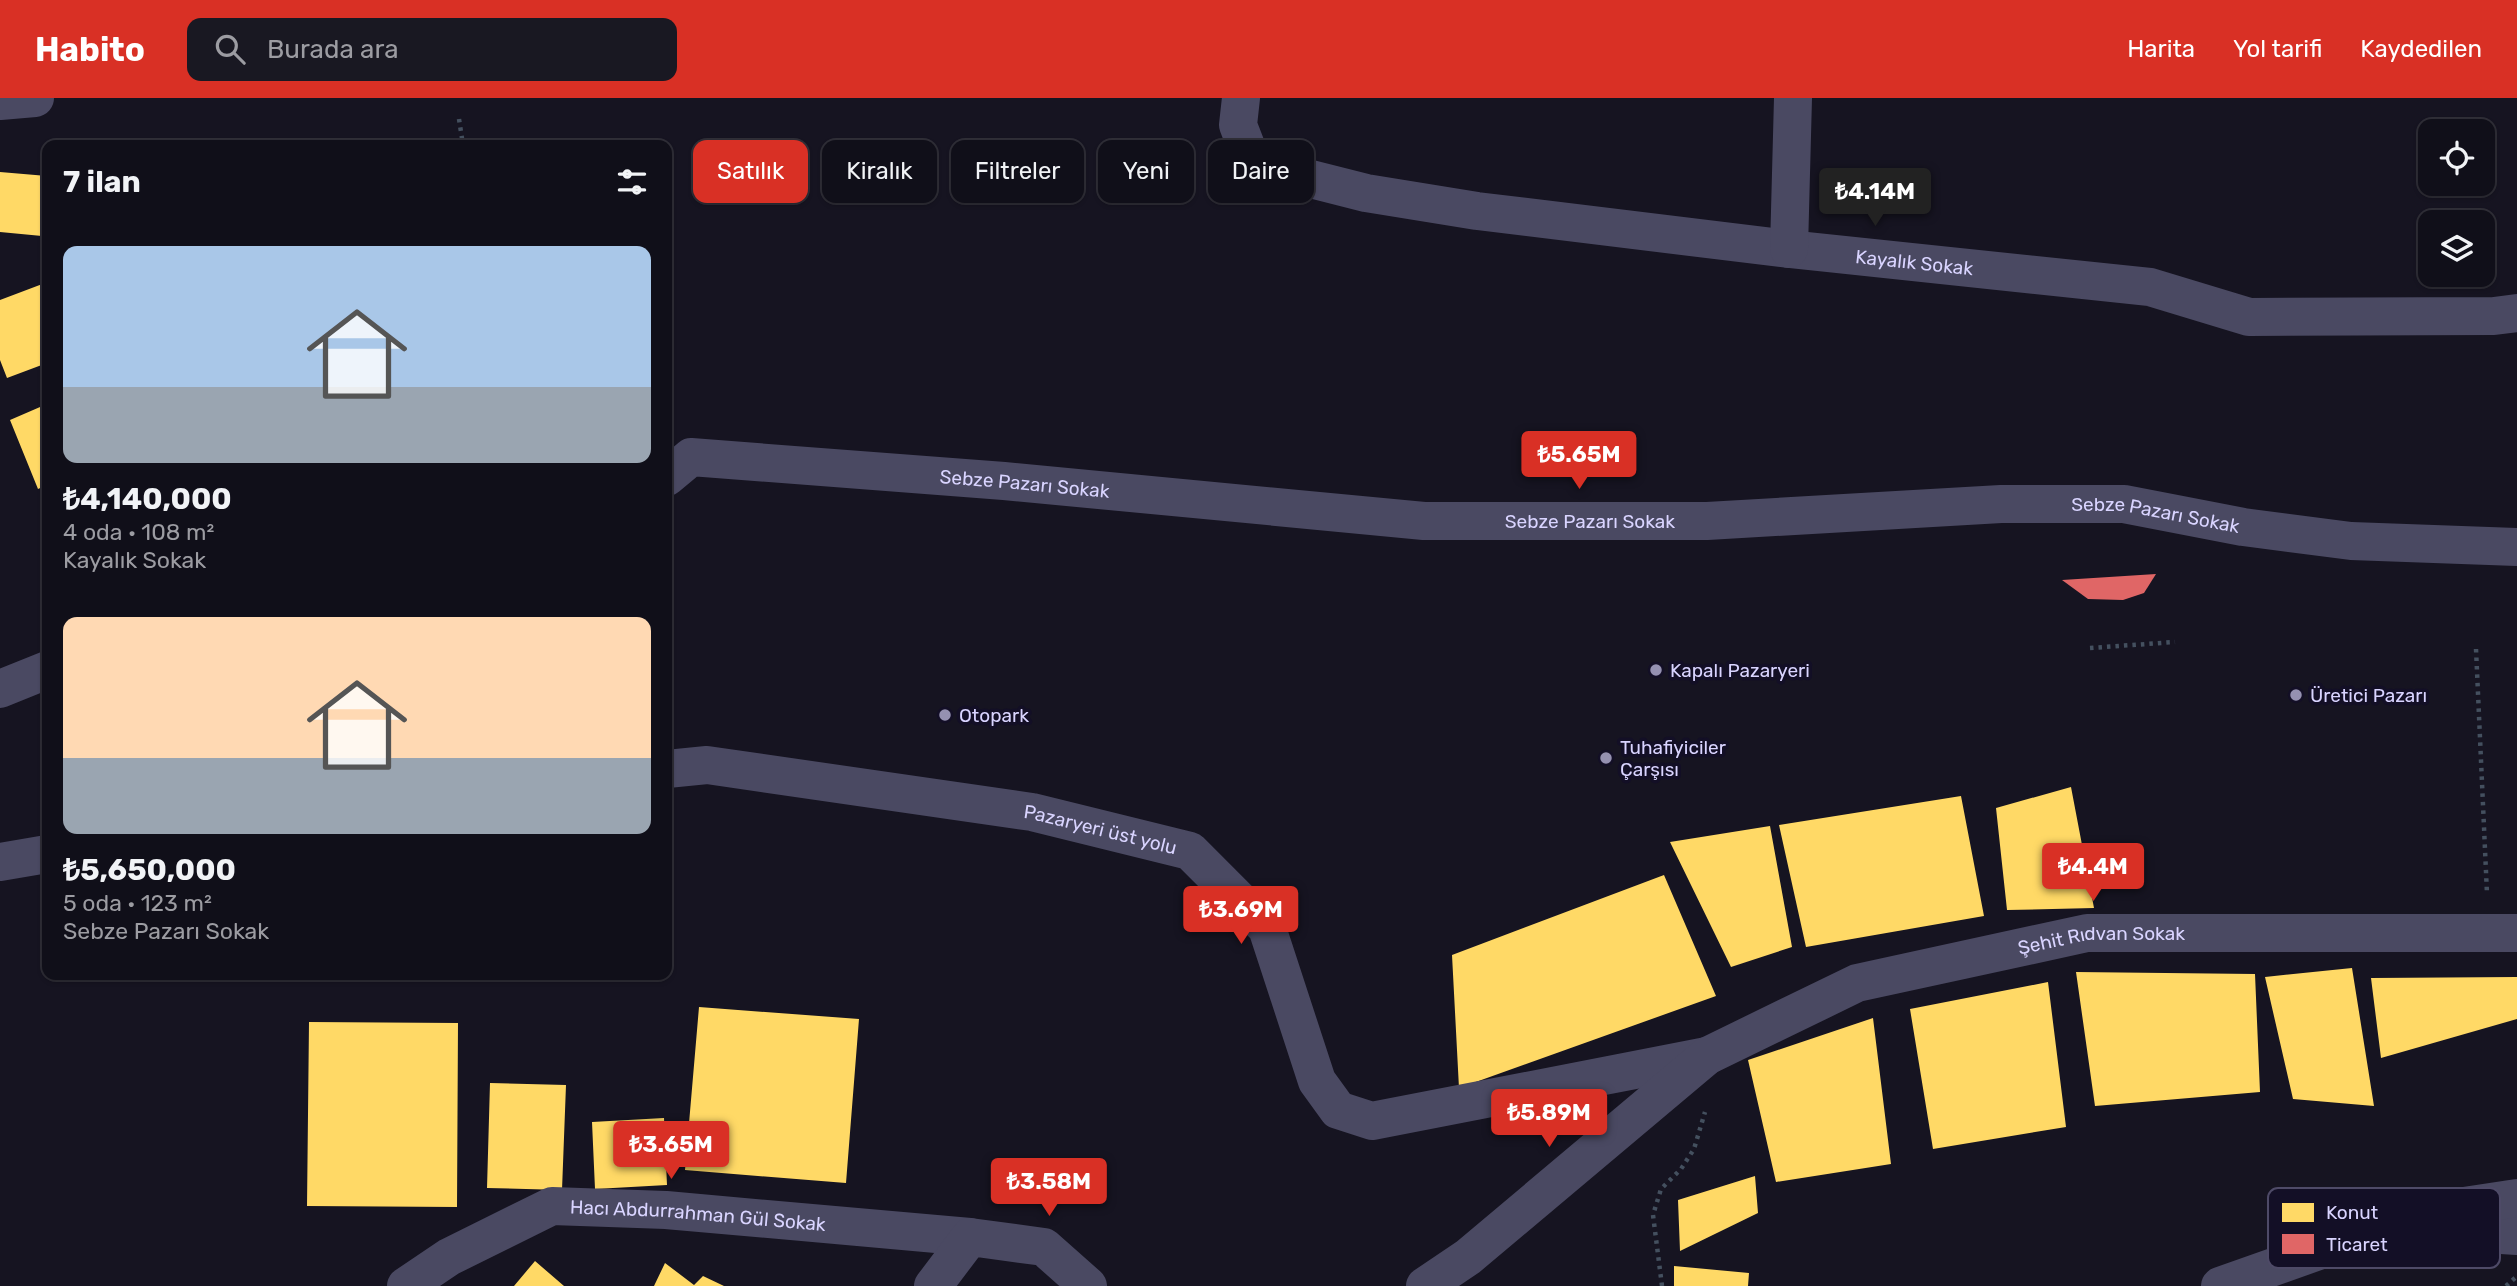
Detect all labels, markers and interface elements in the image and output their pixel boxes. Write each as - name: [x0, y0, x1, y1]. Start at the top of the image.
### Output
- search box: [187, 18, 677, 81]
- text: Habito: [35, 30, 145, 69]
- icon: search: [211, 30, 249, 68]
- text: Burada ara: [267, 34, 399, 65]
- text: Harita: [2127, 35, 2195, 63]
- text: Yol tarifi: [2233, 35, 2322, 63]
- text: Kaydedilen: [2360, 35, 2482, 63]
- map controls: [2418, 119, 2495, 287]
- button: locate: [2418, 119, 2495, 196]
- chip: Satılık: [693, 140, 808, 203]
- chip: Kiralık: [822, 140, 937, 203]
- chip: Filtreler: [951, 140, 1084, 203]
- chip: Yeni: [1098, 140, 1194, 203]
- chip: Daire: [1208, 140, 1314, 203]
- icon: filters: [613, 163, 651, 201]
- text: 7 ilan: [63, 164, 141, 200]
- pin: ₺4.14M: [1818, 169, 1932, 228]
- text: ₺4.14M: [1835, 177, 1915, 205]
- button: layers: [2418, 210, 2495, 287]
- street label: Kayalık Sokak: [1854, 245, 1975, 280]
- icon: home: [294, 291, 420, 417]
- pin: ₺5.65M: [1522, 432, 1636, 491]
- text: ₺5.65M: [1537, 440, 1621, 468]
- street label: Sebze Pazarı Sokak: [939, 465, 1111, 503]
- text: ₺4,140,000: [63, 481, 232, 517]
- street label: Sebze Pazarı Sokak: [2071, 493, 2242, 538]
- street label: Sebze Pazarı Sokak: [1505, 510, 1675, 533]
- text: 4 oda · 108 m²: [63, 518, 214, 546]
- text: Kayalık Sokak: [63, 546, 206, 574]
- place label: Kapalı Pazaryeri: [1670, 659, 1810, 682]
- icon: home: [294, 662, 420, 788]
- marker: Kapalı Pazaryeri: [1648, 662, 1664, 678]
- place label: Üretici Pazarı: [2310, 684, 2427, 707]
- marker: Üretici Pazarı: [2288, 687, 2304, 703]
- place label: Otopark: [959, 704, 1029, 727]
- marker: Otopark: [937, 707, 953, 723]
- place label: Tuhafiyiciler Çarşısı: [1620, 736, 1727, 781]
- marker: Tuhafiyiciler Çarşısı: [1598, 750, 1614, 766]
- street label: Pazaryeri üst yolu: [1022, 800, 1179, 859]
- pin: ₺4.4M: [2044, 844, 2142, 903]
- text: ₺5,650,000: [63, 852, 236, 888]
- text: ₺4.4M: [2058, 852, 2128, 880]
- pin: ₺3.69M: [1184, 886, 1298, 946]
- text: 5 oda · 123 m²: [63, 889, 212, 917]
- text: ₺3.69M: [1199, 895, 1283, 923]
- text: Sebze Pazarı Sokak: [63, 917, 269, 945]
- street label: Şehit Rıdvan Sokak: [2016, 922, 2185, 960]
- pin: ₺5.89M: [1492, 1090, 1606, 1149]
- text: ₺5.89M: [1507, 1098, 1591, 1126]
- pin: ₺3.65M: [614, 1122, 728, 1181]
- text: ₺3.65M: [629, 1130, 713, 1158]
- pin: ₺3.58M: [992, 1158, 1106, 1218]
- text: ₺3.58M: [1007, 1167, 1091, 1195]
- legend: [2268, 1188, 2500, 1268]
- street label: Hacı Abdurrahman Gül Sokak: [570, 1196, 827, 1236]
- text: Konut: [2326, 1201, 2379, 1224]
- text: Ticaret: [2326, 1233, 2388, 1256]

